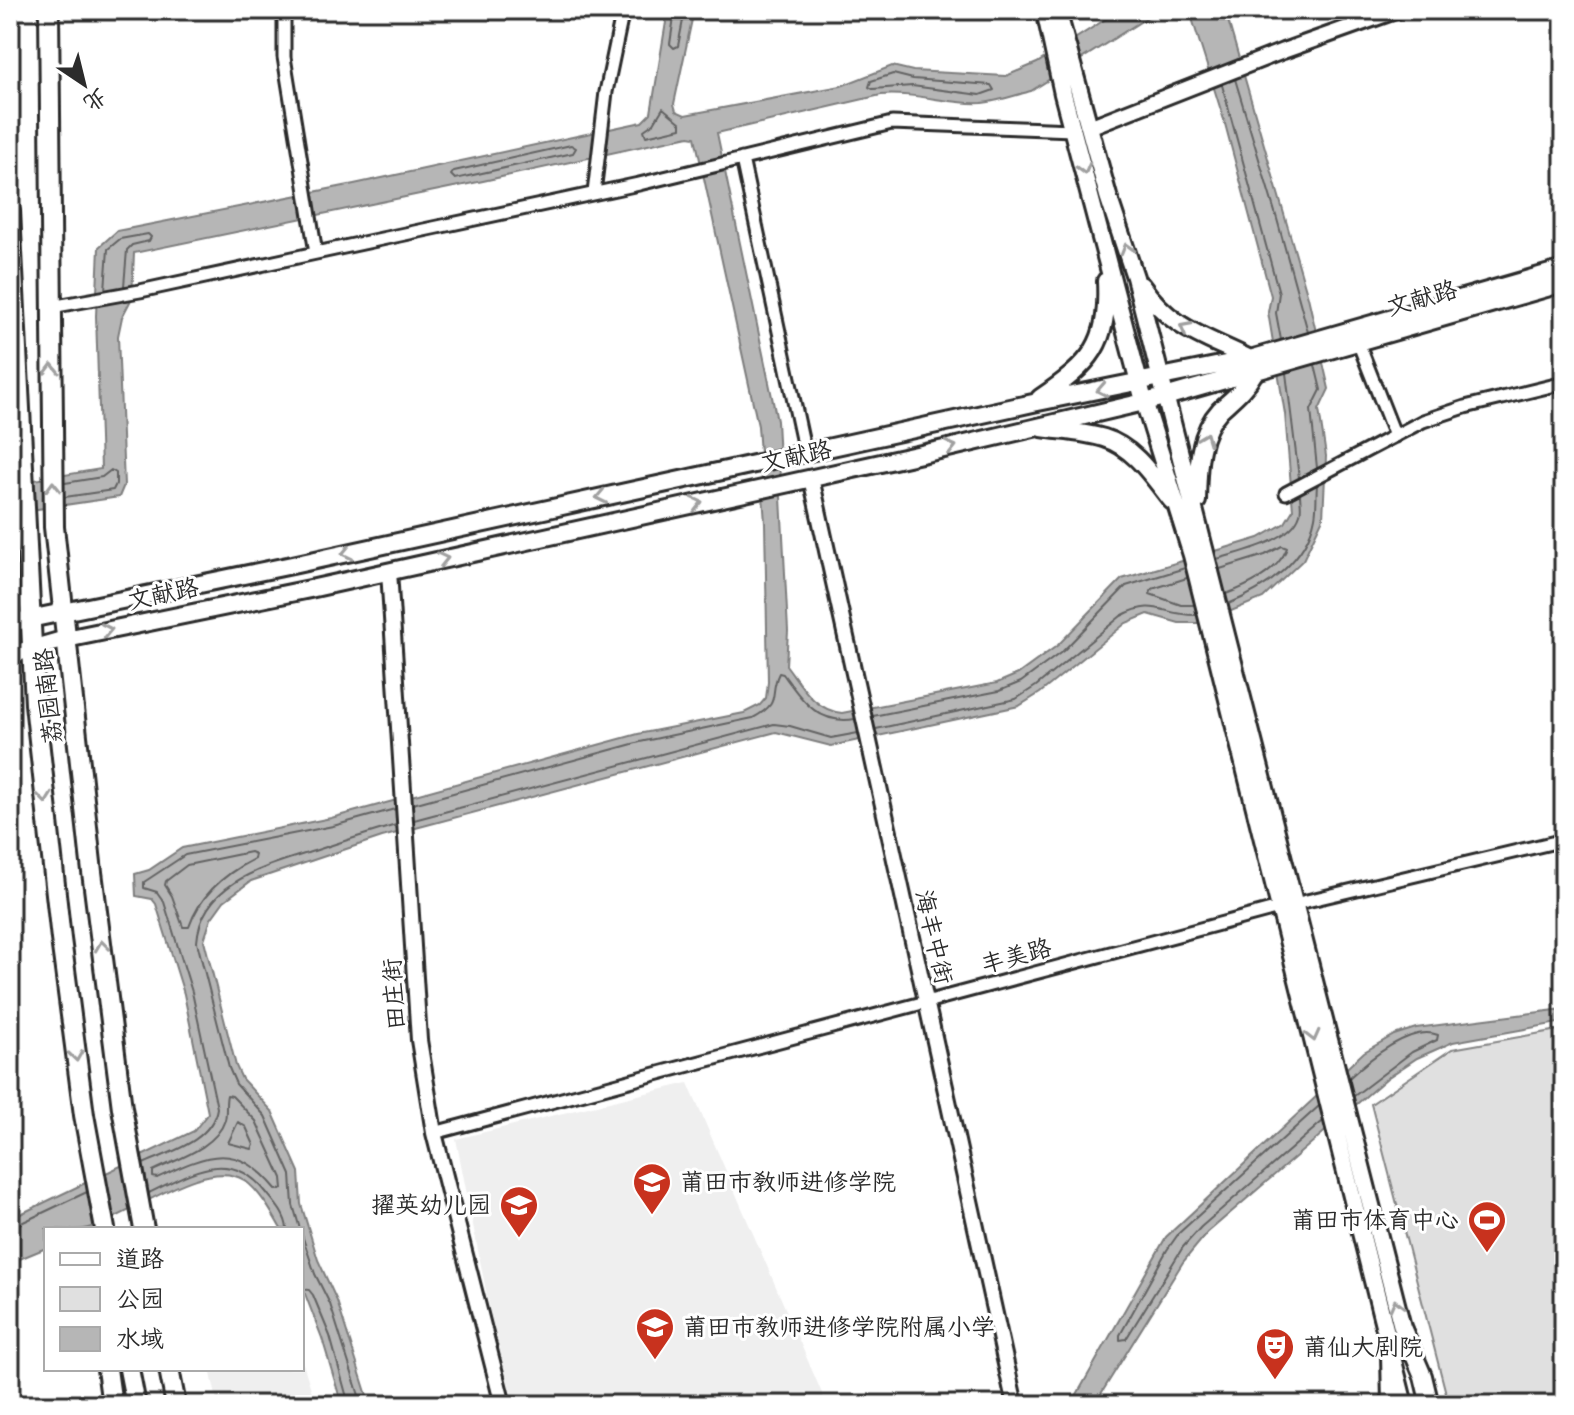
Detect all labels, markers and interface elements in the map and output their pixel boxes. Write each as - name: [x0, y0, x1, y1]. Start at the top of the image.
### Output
- north arrow: [44, 44, 124, 124]
- text: 北: [78, 82, 113, 118]
- one-way arrow: [1074, 161, 1091, 175]
- one-way arrow: [1120, 243, 1137, 257]
- street label: 文献路: [1383, 273, 1461, 323]
- one-way arrow: [1179, 322, 1193, 337]
- one-way arrow: [43, 362, 61, 375]
- one-way arrow: [1095, 380, 1108, 397]
- one-way arrow: [1195, 431, 1212, 445]
- street label: 文献路: [757, 433, 835, 479]
- one-way arrow: [944, 439, 957, 456]
- one-way arrow: [45, 480, 62, 493]
- one-way arrow: [595, 488, 608, 505]
- one-way arrow: [690, 495, 703, 512]
- one-way arrow: [341, 544, 354, 561]
- one-way arrow: [436, 551, 450, 568]
- street label: 文献路: [124, 571, 202, 617]
- one-way arrow: [100, 623, 113, 640]
- street label: 荔园南路: [27, 647, 69, 745]
- one-way arrow: [36, 792, 53, 805]
- street label: 海丰中街: [908, 887, 960, 987]
- street label: 丰美路: [977, 931, 1055, 981]
- one-way arrow: [94, 939, 111, 953]
- street label: 田庄街: [376, 957, 412, 1031]
- one-way arrow: [1303, 1028, 1320, 1042]
- one-way arrow: [67, 1049, 84, 1063]
- school or university icon: 莆田市教师进修学院: [631, 1161, 673, 1216]
- place label: 莆田市教师进修学院: [680, 1166, 896, 1198]
- school or university icon: 擢英幼儿园: [498, 1184, 540, 1239]
- place label: 擢英幼儿园: [371, 1189, 491, 1221]
- sports icon: 莆田市体育中心: [1466, 1199, 1508, 1254]
- place label: 莆田市体育中心: [1291, 1204, 1459, 1236]
- legend: [44, 1227, 304, 1371]
- text: 道路: [116, 1243, 164, 1275]
- text: 公园: [116, 1283, 164, 1315]
- one-way arrow: [1389, 1298, 1406, 1312]
- school or university icon: 莆田市教师进修学院附属小学: [634, 1306, 676, 1361]
- place label: 莆田市教师进修学院附属小学: [683, 1311, 995, 1343]
- text: 水域: [116, 1323, 164, 1355]
- theatre icon: 莆仙大剧院: [1254, 1326, 1296, 1381]
- place label: 莆仙大剧院: [1303, 1331, 1423, 1363]

